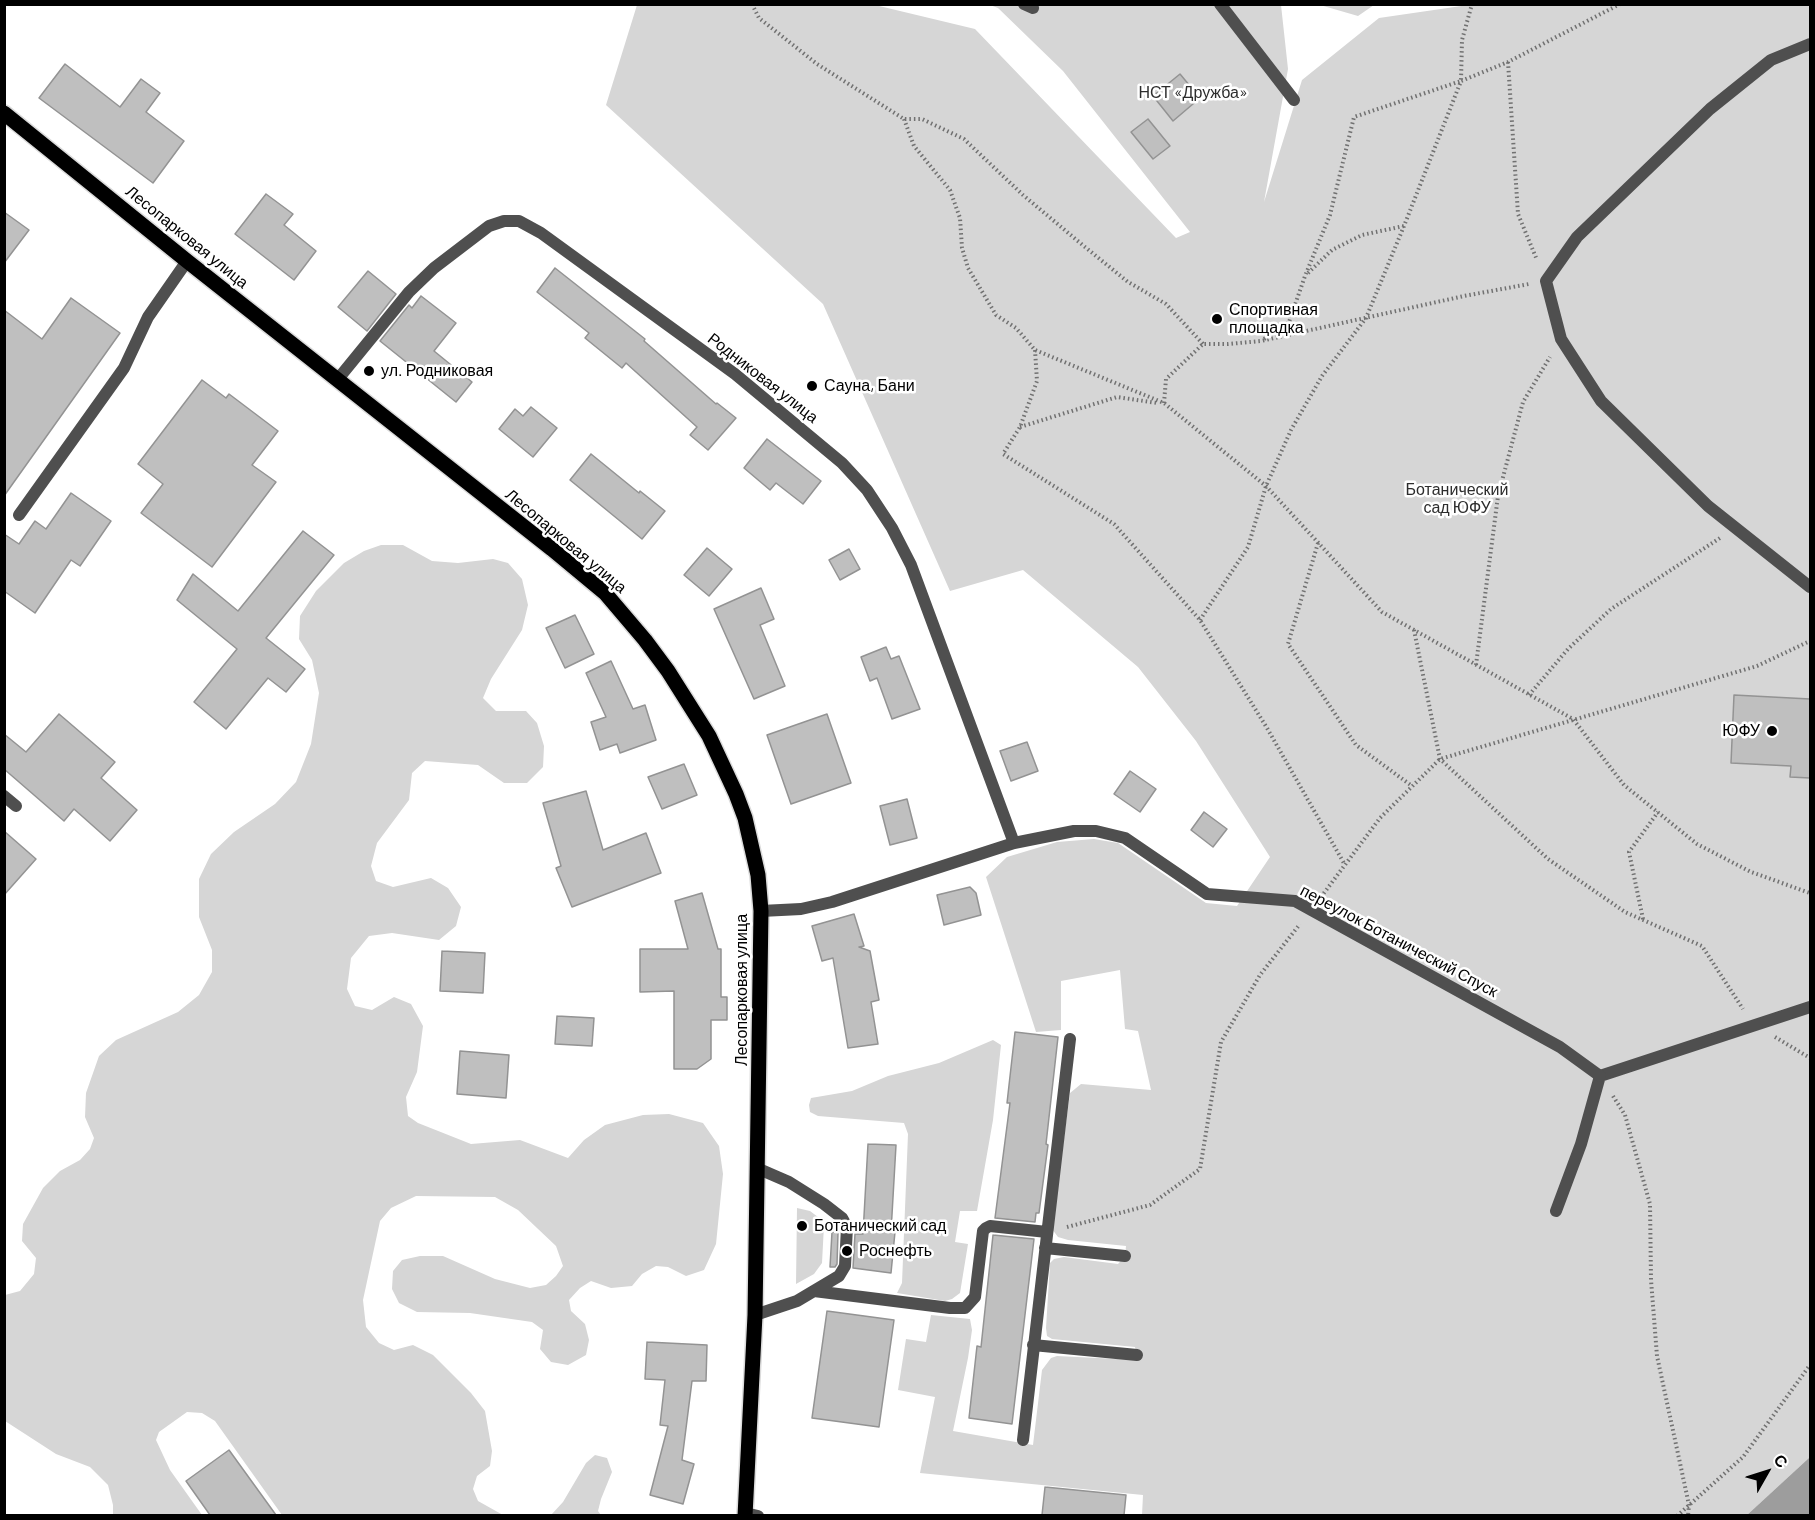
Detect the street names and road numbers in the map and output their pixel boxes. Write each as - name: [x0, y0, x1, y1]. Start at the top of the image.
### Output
- street label: Лесопарковая улица: [122, 182, 252, 292]
- street label: Родниковая улица: [704, 329, 822, 427]
- street label: Лесопарковая улица: [502, 485, 630, 597]
- street label: переулок Ботанический Спуск: [1297, 881, 1501, 1001]
- street label: Лесопарковая улица: [732, 914, 752, 1066]

